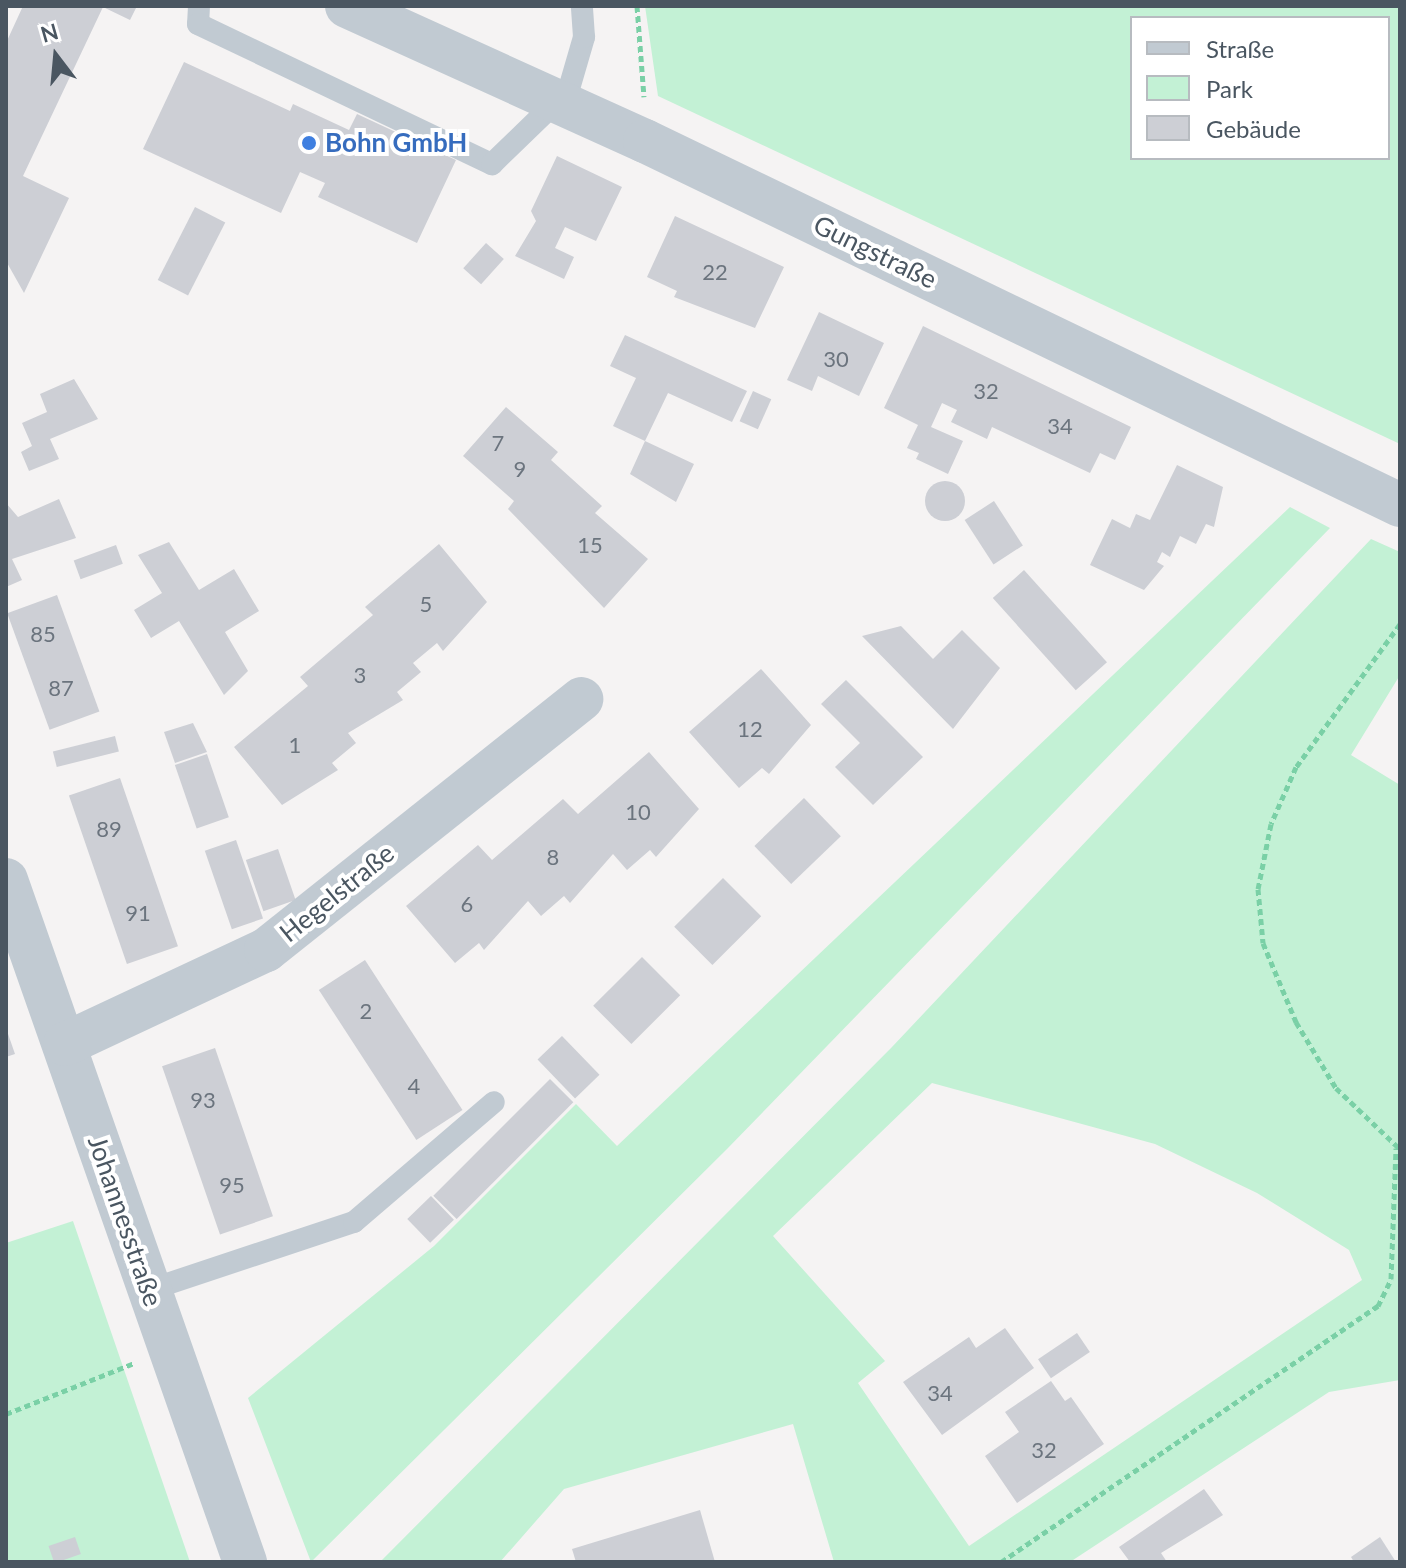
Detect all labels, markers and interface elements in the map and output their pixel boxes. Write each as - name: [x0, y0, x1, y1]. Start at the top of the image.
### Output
- north arrow: [16, 16, 96, 96]
- legend: [1130, 16, 1390, 160]
- text: N: [37, 17, 61, 48]
- text: Straße: [1206, 34, 1274, 63]
- text: Park: [1206, 74, 1253, 103]
- text: Gebäude: [1206, 114, 1301, 143]
- place label: Bohn GmbH: [325, 127, 467, 159]
- marker: Bohn GmbH: [300, 134, 318, 152]
- street label: Gungstraße: [808, 209, 942, 295]
- house number: 22: [702, 259, 728, 285]
- house number: 30: [823, 346, 849, 372]
- house number: 32: [973, 378, 999, 404]
- house number: 34: [1047, 413, 1073, 439]
- house number: 7: [492, 430, 504, 456]
- house number: 9: [514, 456, 526, 482]
- house number: 15: [577, 532, 603, 558]
- house number: 5: [420, 591, 432, 617]
- house number: 85: [30, 621, 56, 647]
- house number: 3: [354, 662, 366, 688]
- house number: 87: [48, 675, 74, 701]
- house number: 12: [737, 716, 763, 742]
- house number: 1: [289, 732, 301, 758]
- house number: 10: [625, 799, 651, 825]
- house number: 89: [96, 816, 122, 842]
- street label: Hegelstraße: [274, 837, 400, 949]
- house number: 8: [547, 844, 559, 870]
- house number: 6: [461, 891, 473, 917]
- house number: 91: [125, 900, 151, 926]
- house number: 2: [360, 998, 372, 1024]
- house number: 4: [408, 1073, 420, 1099]
- house number: 93: [190, 1087, 216, 1113]
- street label: Johannesstraße: [81, 1132, 169, 1310]
- house number: 95: [219, 1172, 245, 1198]
- house number: 34: [927, 1380, 953, 1406]
- house number: 32: [1031, 1437, 1057, 1463]

